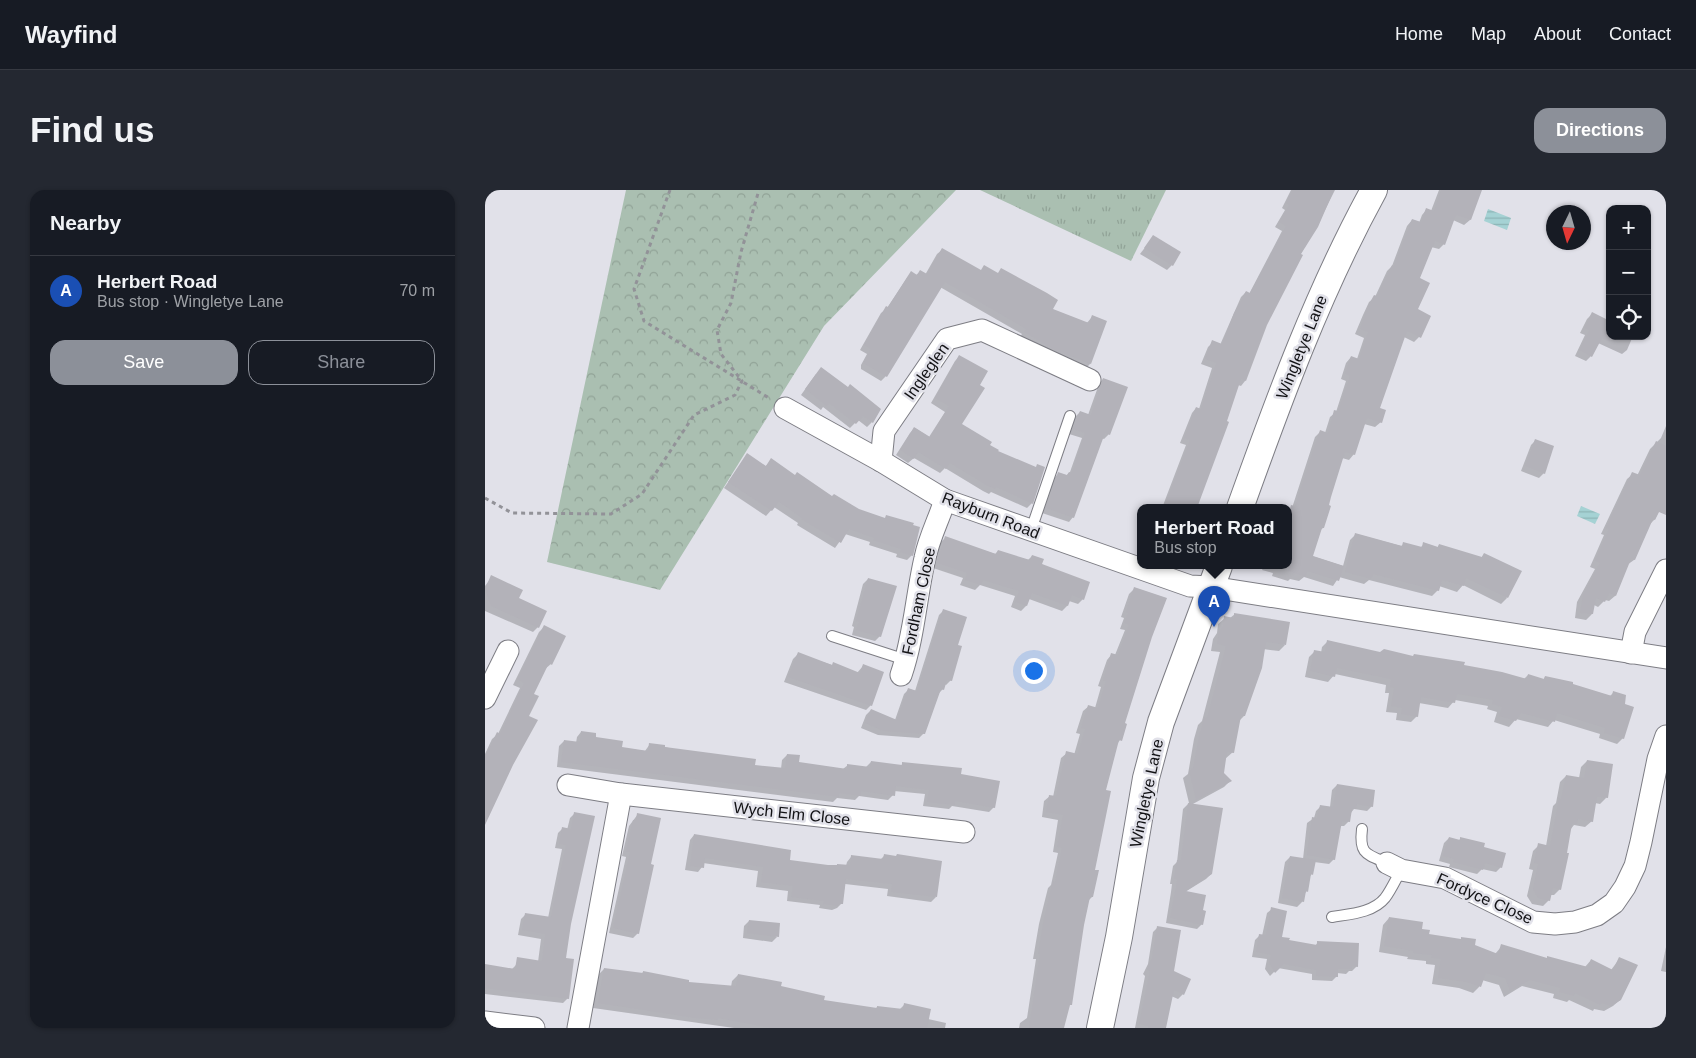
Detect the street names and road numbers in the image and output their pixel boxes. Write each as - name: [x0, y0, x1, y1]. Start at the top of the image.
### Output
- street label: Wingletye Lane: [1273, 293, 1330, 402]
- street label: Ingleglen: [901, 340, 952, 403]
- street label: Rayburn Road: [940, 489, 1042, 542]
- street label: Fordham Close: [899, 546, 938, 656]
- street label: Wingletye Lane: [1127, 737, 1166, 849]
- street label: Wych Elm Close: [733, 799, 851, 828]
- street label: Fordyce Close: [1434, 870, 1535, 927]

